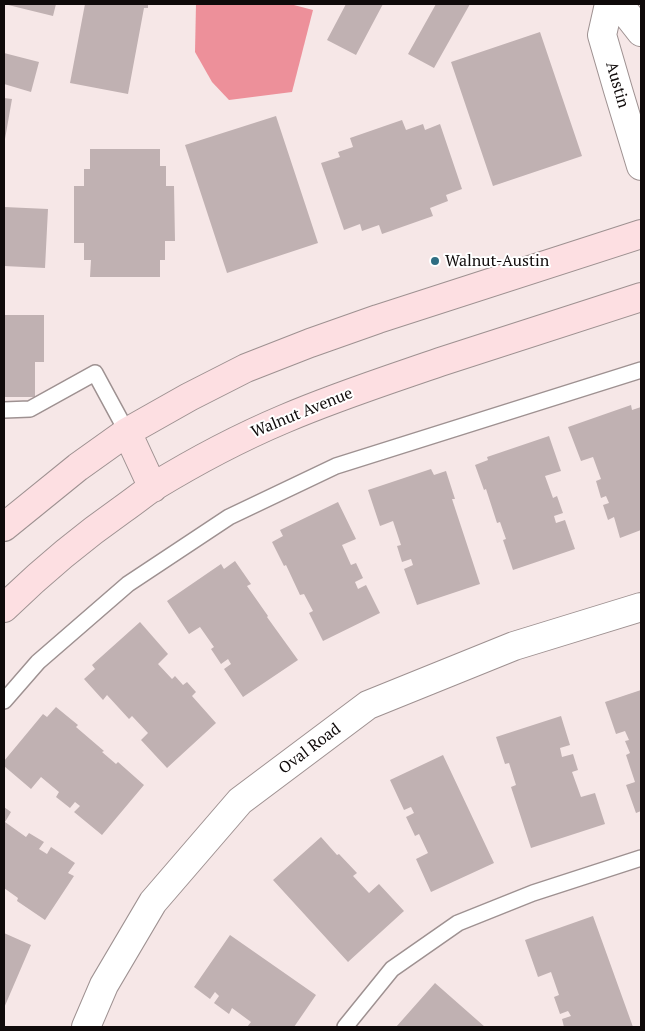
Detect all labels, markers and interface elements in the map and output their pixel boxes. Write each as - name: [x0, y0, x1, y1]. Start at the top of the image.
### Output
- street label: Austin: [601, 60, 633, 110]
- place label: Walnut-Austin: [445, 251, 549, 271]
- marker: Walnut-Austin: [429, 255, 441, 267]
- street label: Walnut Avenue: [248, 384, 356, 442]
- street label: Oval Road: [275, 720, 345, 778]

